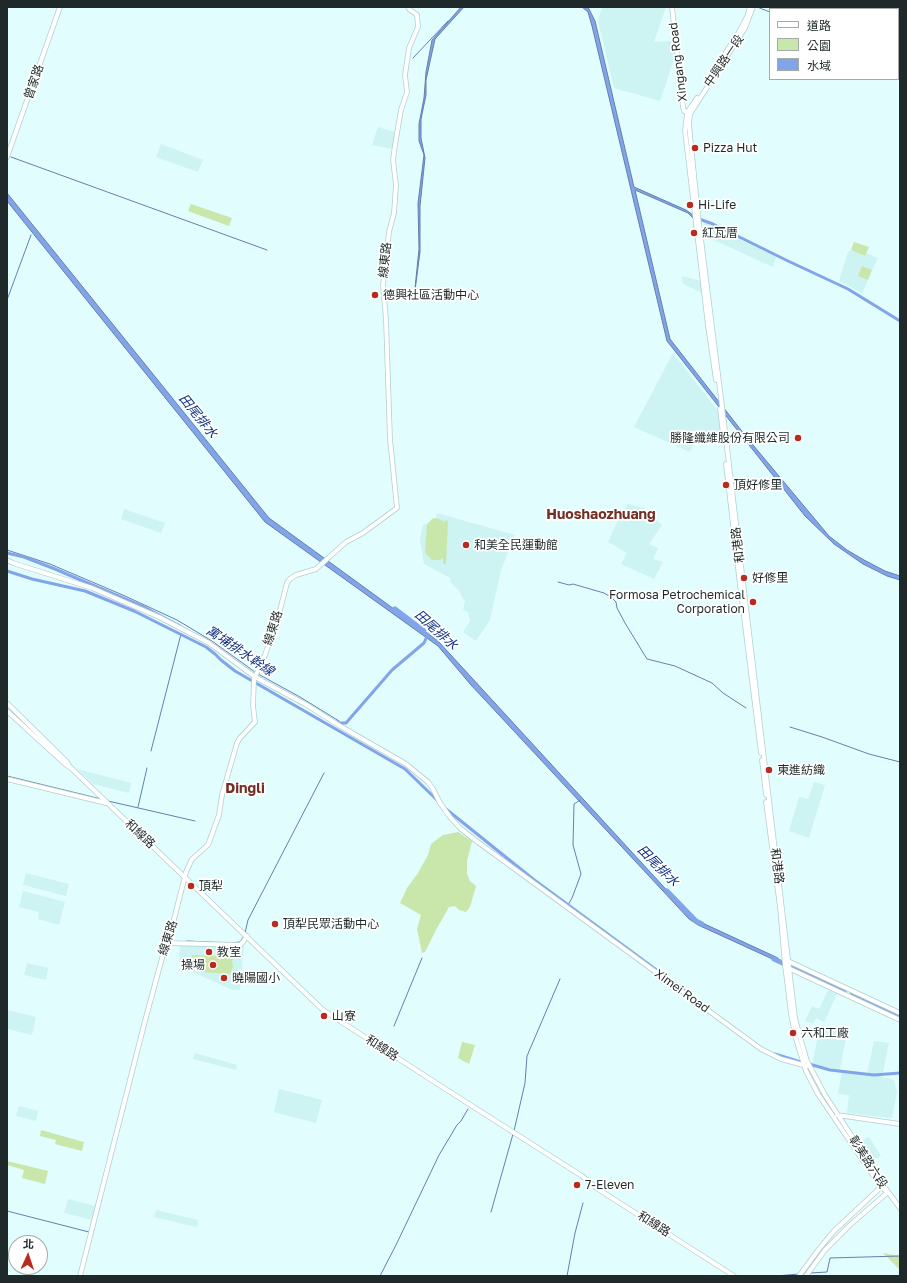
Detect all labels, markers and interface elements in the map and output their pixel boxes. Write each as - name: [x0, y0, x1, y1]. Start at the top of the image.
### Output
- legend: [769, 8, 899, 80]
- text: 道路: [807, 18, 831, 33]
- street label: Xingang Road: [666, 22, 690, 102]
- street label: 中興路一段: [701, 32, 747, 90]
- text: 公園: [807, 38, 831, 53]
- text: 水域: [807, 58, 831, 73]
- street label: 曾家路: [21, 63, 47, 101]
- place label: Pizza Hut: [703, 141, 757, 155]
- marker: Pizza Hut: [690, 143, 700, 153]
- place label: Hi-Life: [698, 198, 736, 212]
- marker: Hi-Life: [685, 200, 695, 210]
- place label: 紅瓦厝: [702, 226, 738, 240]
- marker: 紅瓦厝: [689, 228, 699, 238]
- street label: 線東路: [376, 241, 394, 279]
- place label: 德興社區活動中心: [383, 288, 479, 302]
- marker: 德興社區活動中心: [370, 290, 380, 300]
- water label: 田尾排水: [176, 391, 220, 441]
- place label: 勝隆纖維股份有限公司: [670, 431, 790, 445]
- marker: 勝隆纖維股份有限公司: [793, 433, 803, 443]
- place label: 頂好修里: [734, 478, 782, 492]
- marker: 頂好修里: [721, 480, 731, 490]
- district label: Huoshaozhuang: [546, 507, 656, 523]
- street label: 和港路: [729, 526, 747, 564]
- place label: 和美全民運動館: [474, 538, 558, 552]
- marker: 和美全民運動館: [461, 540, 471, 550]
- place label: 好修里: [752, 571, 788, 585]
- marker: 好修里: [739, 573, 749, 583]
- place label: Formosa Petrochemical Corporation: [609, 588, 745, 616]
- marker: Formosa Petrochemical Corporation: [748, 597, 758, 607]
- water label: 田尾排水: [411, 607, 461, 653]
- street label: 線東路: [261, 609, 285, 647]
- water label: 寓埔排水幹線: [203, 623, 277, 679]
- place label: 東進紡織: [777, 763, 825, 777]
- marker: 東進紡織: [764, 765, 774, 775]
- district label: Dingli: [225, 781, 265, 797]
- street label: 和線路: [122, 816, 158, 852]
- water label: 田尾排水: [634, 842, 682, 890]
- street label: 和港路: [768, 847, 786, 885]
- place label: 頂犁: [199, 879, 223, 893]
- marker: 頂犁: [186, 881, 196, 891]
- place label: 頂犁民眾活動中心: [283, 917, 379, 931]
- street label: 線東路: [156, 919, 180, 957]
- marker: 頂犁民眾活動中心: [270, 919, 280, 929]
- place label: 教室: [217, 945, 241, 959]
- marker: 教室: [204, 947, 214, 957]
- place label: 操場: [181, 958, 205, 972]
- marker: 操場: [208, 960, 218, 970]
- street label: Ximei Road: [652, 966, 712, 1016]
- place label: 曉陽國小: [232, 971, 280, 985]
- marker: 曉陽國小: [219, 973, 229, 983]
- place label: 山寮: [332, 1009, 356, 1023]
- marker: 山寮: [319, 1011, 329, 1021]
- place label: 六和工廠: [801, 1026, 849, 1040]
- marker: 六和工廠: [788, 1028, 798, 1038]
- street label: 和線路: [363, 1032, 401, 1064]
- street label: 彰美路六段: [846, 1133, 890, 1191]
- place label: 7-Eleven: [585, 1178, 634, 1192]
- marker: 7-Eleven: [572, 1180, 582, 1190]
- street label: 和線路: [635, 1208, 673, 1240]
- north arrow: [8, 1235, 48, 1275]
- text: 北: [23, 1237, 34, 1250]

